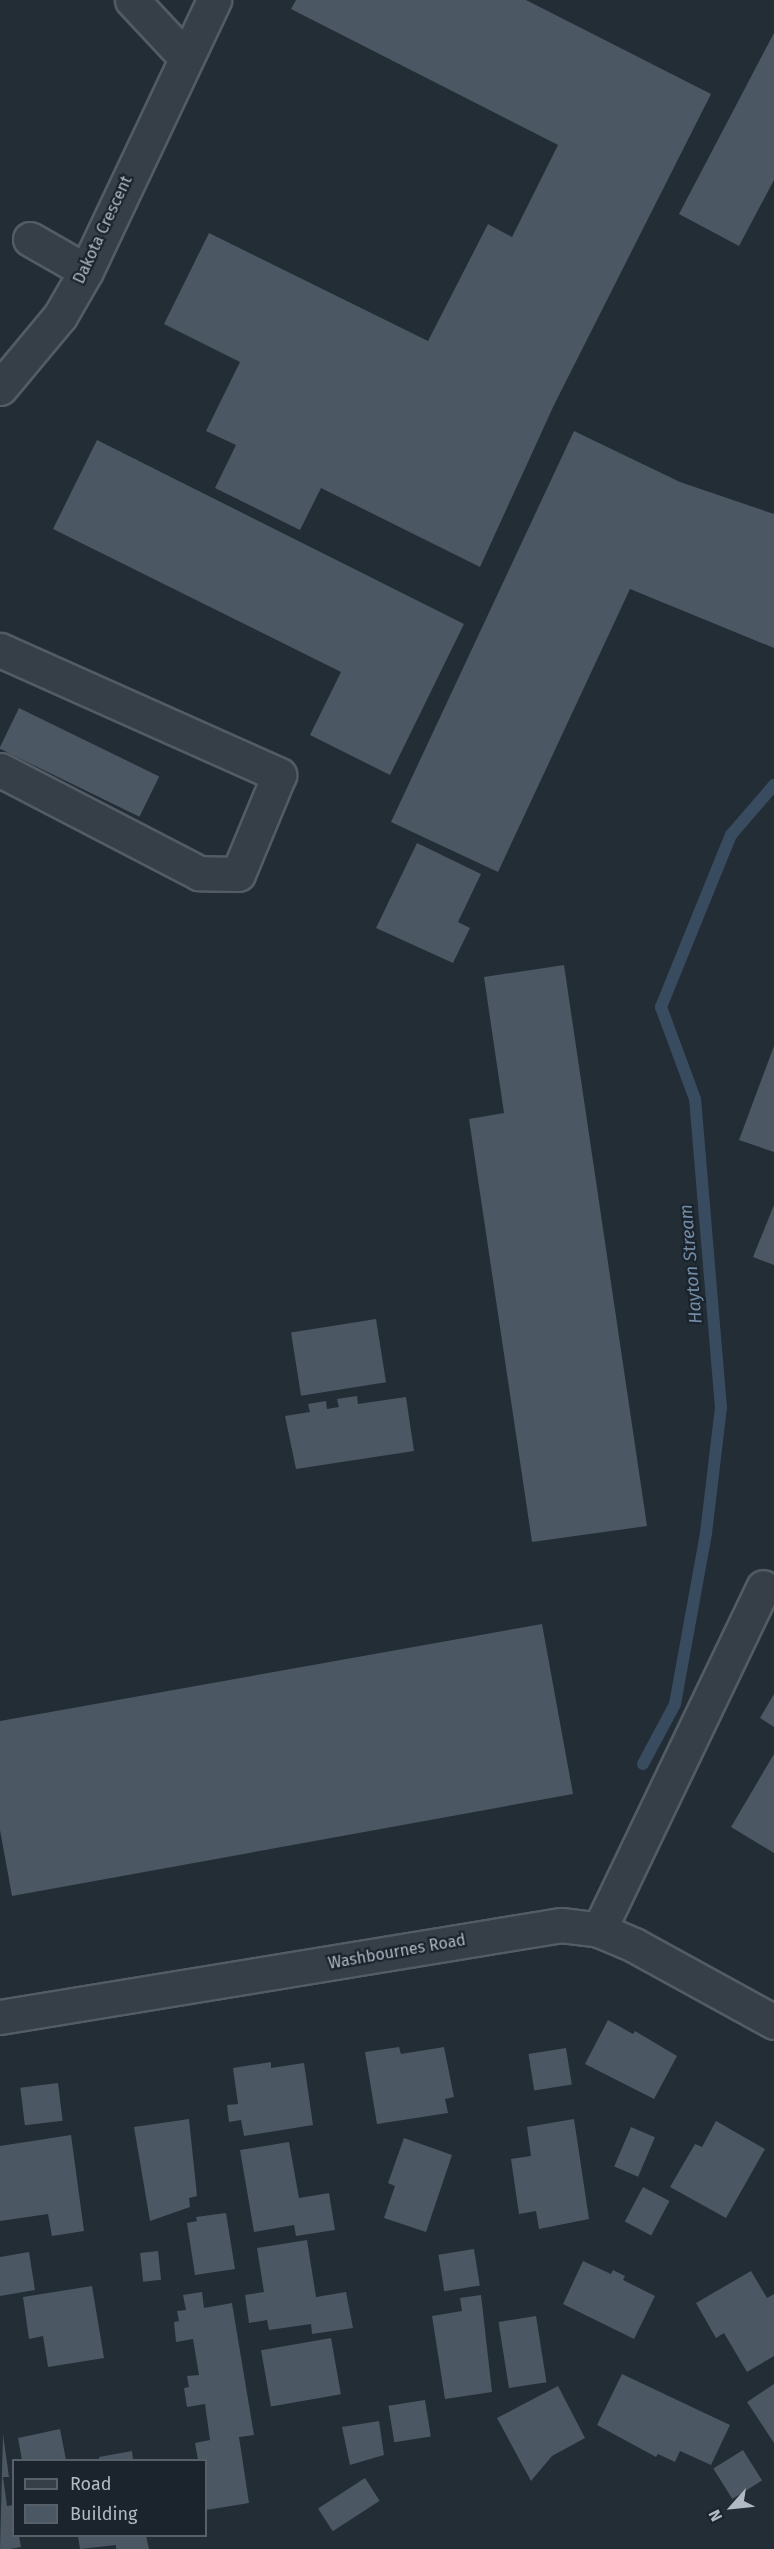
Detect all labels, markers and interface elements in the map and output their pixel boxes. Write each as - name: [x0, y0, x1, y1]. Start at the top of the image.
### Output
- street label: Dakota Crescent: [70, 173, 136, 287]
- water label: Hayton Stream: [675, 1203, 707, 1325]
- street label: Washbournes Road: [327, 1930, 467, 1974]
- legend: [12, 2459, 207, 2537]
- text: Road: [70, 2473, 112, 2495]
- north arrow: [702, 2477, 762, 2537]
- text: Building: [70, 2503, 137, 2525]
- text: N: [705, 2506, 726, 2524]

